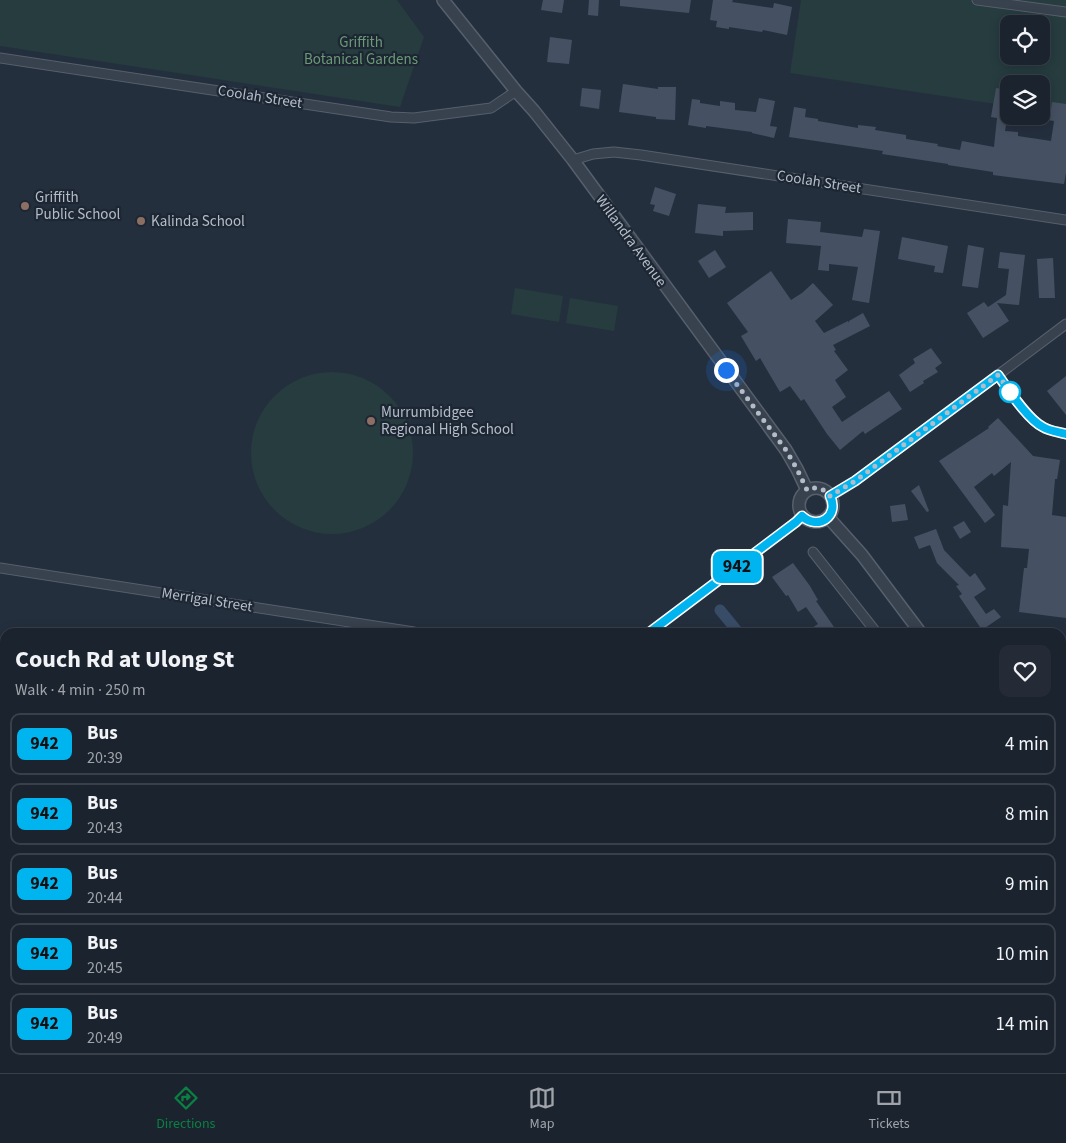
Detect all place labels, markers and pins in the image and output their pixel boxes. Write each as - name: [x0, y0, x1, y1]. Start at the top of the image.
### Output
- place label: Griffith Public School: [35, 187, 121, 225]
- marker: Griffith Public School: [19, 200, 31, 212]
- place label: Kalinda School: [151, 211, 245, 232]
- marker: Kalinda School: [135, 215, 147, 227]
- unlabelled marker: [999, 381, 1021, 403]
- place label: Murrumbidgee Regional High School: [381, 402, 514, 440]
- marker: Murrumbidgee Regional High School: [365, 415, 377, 427]

